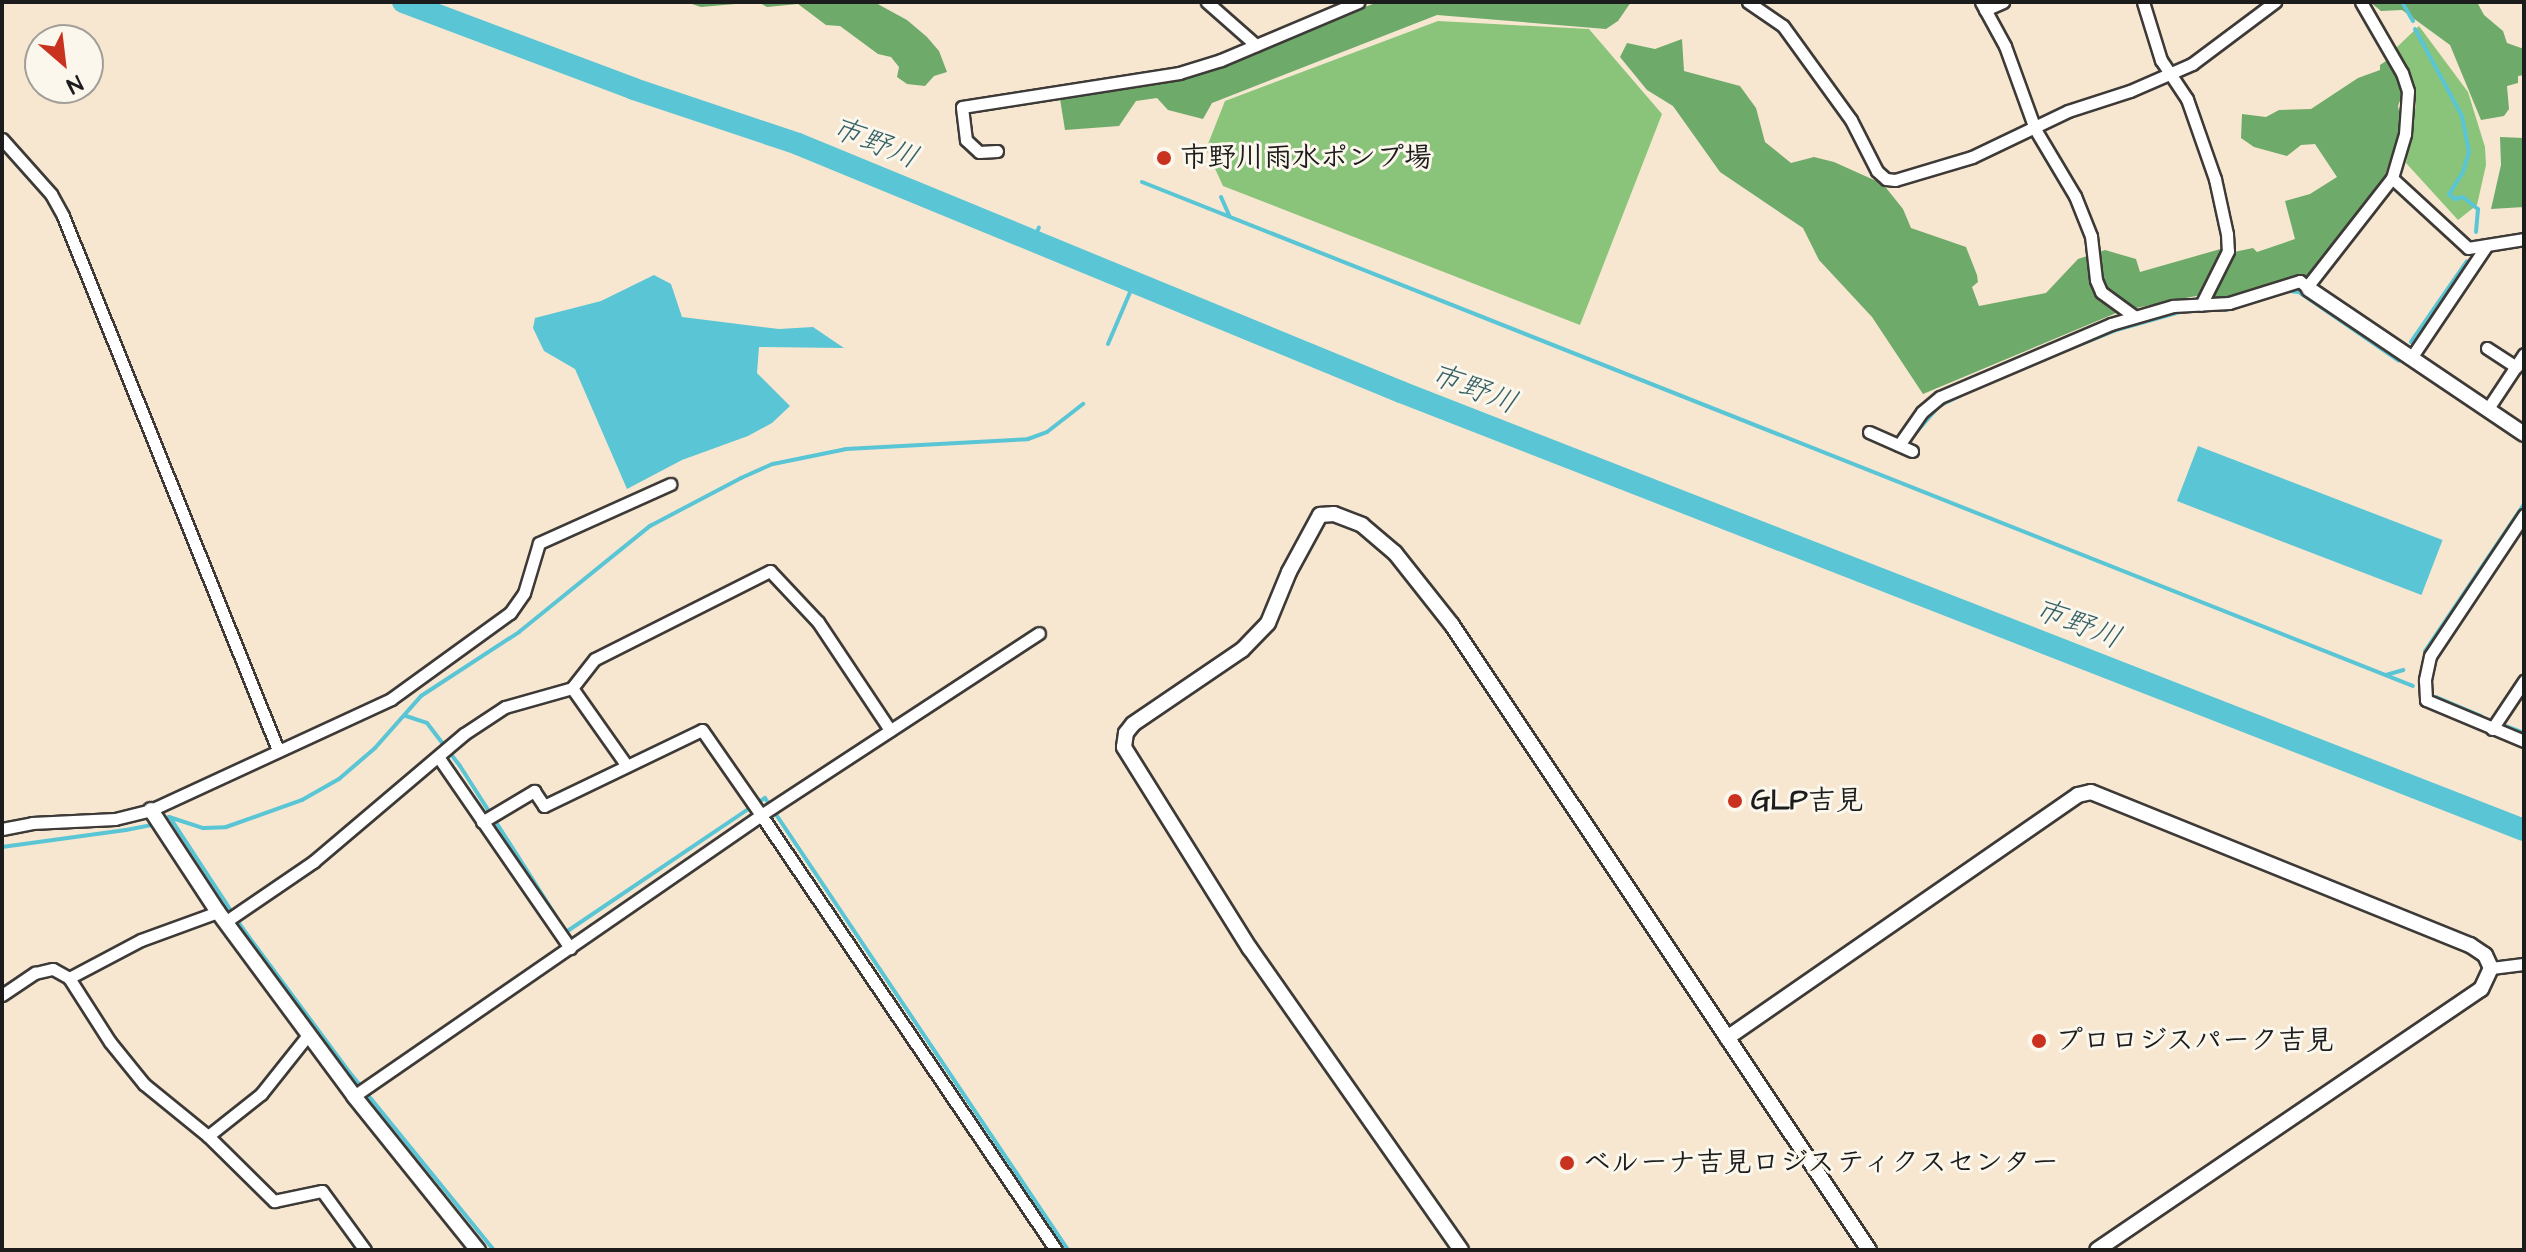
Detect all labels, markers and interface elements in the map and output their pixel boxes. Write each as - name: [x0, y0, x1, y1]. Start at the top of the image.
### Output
- north arrow: [24, 24, 104, 104]
- text: N: [61, 67, 88, 101]
- water label: 市野川: [827, 109, 923, 177]
- place label: 市野川雨水ポンプ場: [1180, 141, 1432, 175]
- marker: 市野川雨水ポンプ場: [1155, 149, 1173, 167]
- water label: 市野川: [1426, 356, 1522, 422]
- water label: 市野川: [2030, 591, 2126, 657]
- place label: GLP吉見: [1751, 784, 1864, 818]
- marker: GLP吉見: [1726, 792, 1744, 810]
- place label: プロロジスパーク吉見: [2055, 1024, 2335, 1058]
- marker: プロロジスパーク吉見: [2030, 1032, 2048, 1050]
- place label: ベルーナ吉見ロジスティクスセンター: [1583, 1146, 2060, 1180]
- marker: ベルーナ吉見ロジスティクスセンター: [1558, 1154, 1576, 1172]

